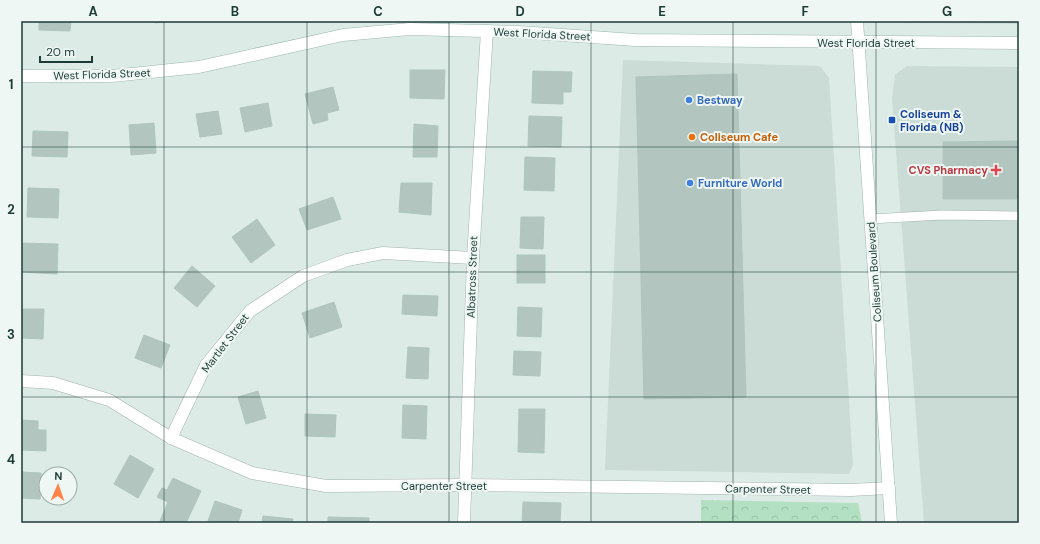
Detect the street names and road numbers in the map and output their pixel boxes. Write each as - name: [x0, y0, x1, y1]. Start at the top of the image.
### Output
- street label: West Florida Street: [493, 24, 591, 44]
- street label: West Florida Street: [817, 36, 915, 50]
- street label: West Florida Street: [53, 65, 151, 83]
- street label: Coliseum Boulevard: [864, 221, 884, 323]
- street label: Albatross Street: [464, 236, 480, 318]
- street label: Martlet Street: [198, 311, 252, 375]
- street label: Carpenter Street: [401, 479, 487, 493]
- street label: Carpenter Street: [725, 481, 811, 497]

